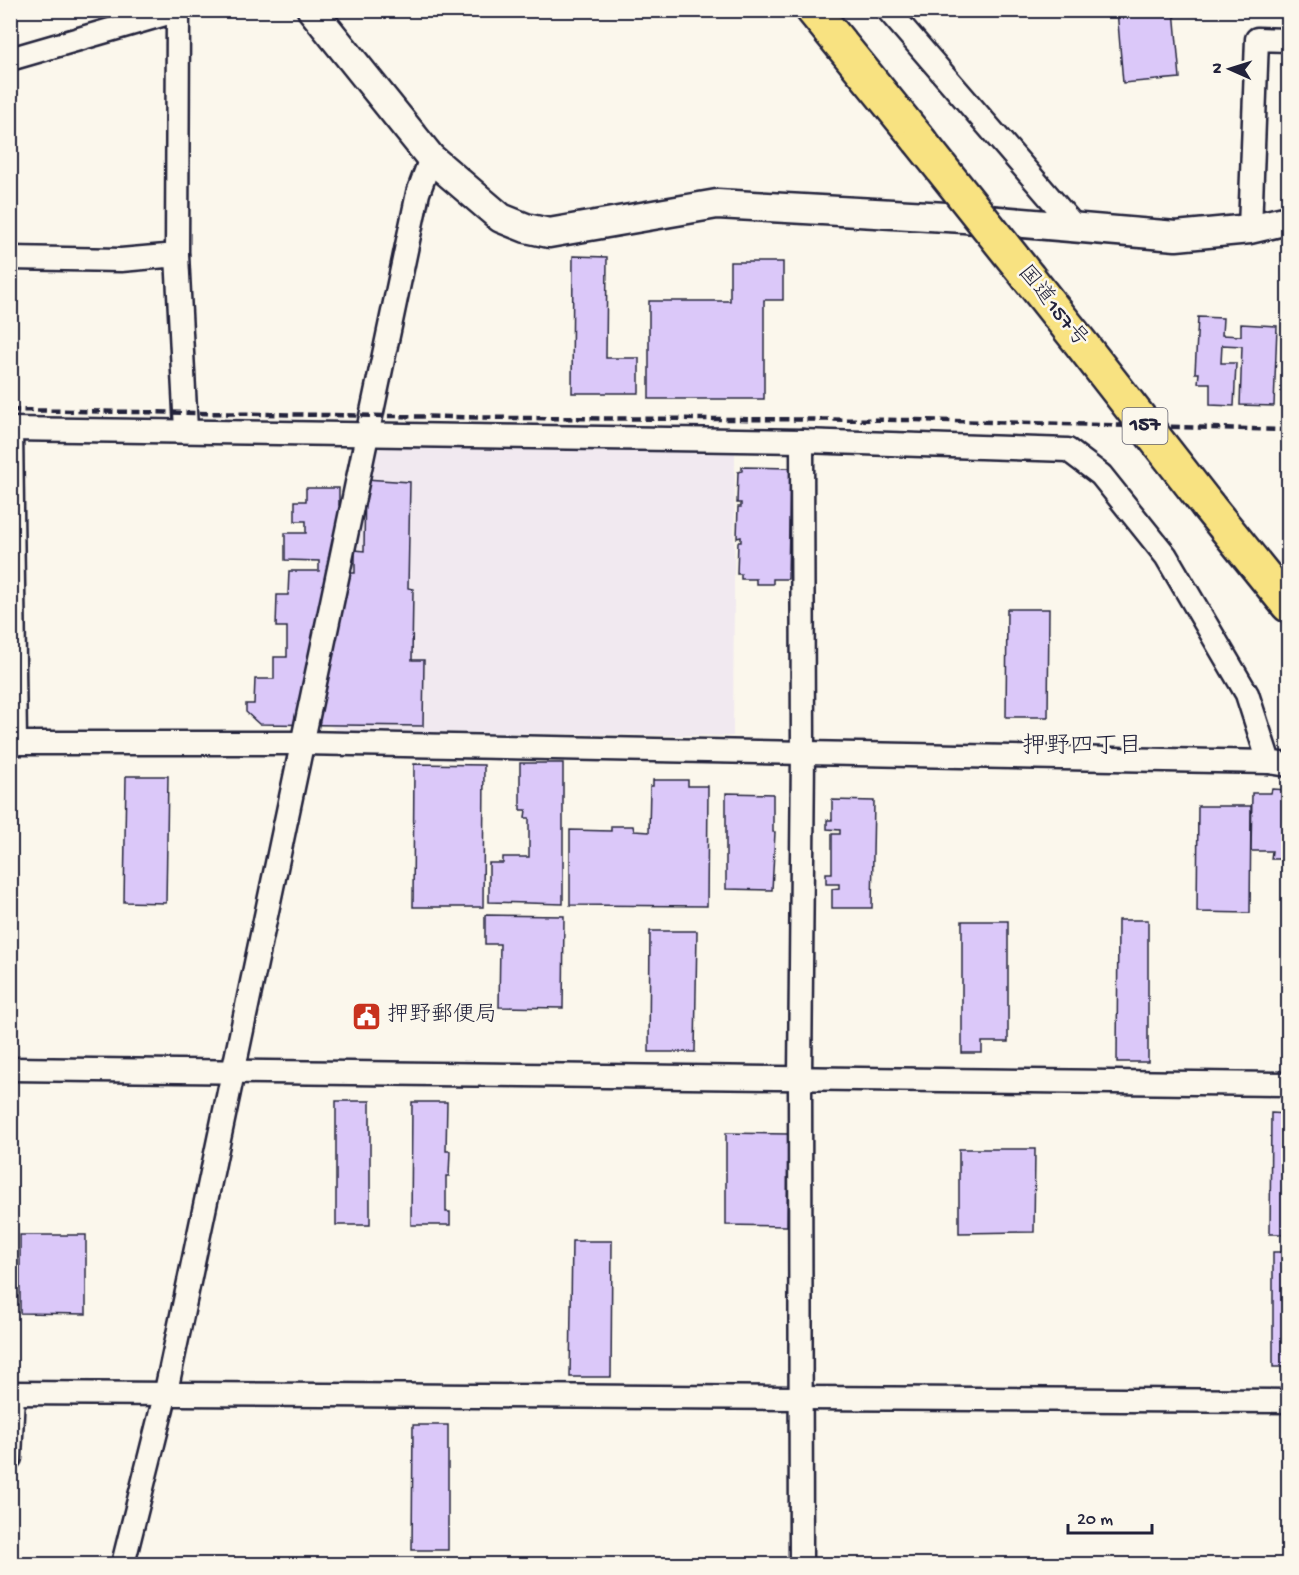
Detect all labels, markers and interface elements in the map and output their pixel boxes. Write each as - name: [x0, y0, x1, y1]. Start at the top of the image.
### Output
- north arrow: [1200, 39, 1260, 99]
- text: N: [1209, 62, 1228, 74]
- street label: 国道157号: [1011, 260, 1094, 353]
- road number: 157: [1122, 408, 1168, 444]
- district label: 押野四丁目: [1022, 733, 1142, 762]
- public building icon: 押野郵便局: [350, 1000, 382, 1032]
- place label: 押野郵便局: [387, 1002, 497, 1029]
- scale bar: [1068, 1497, 1152, 1535]
- text: 20 m: [1077, 1510, 1113, 1531]

